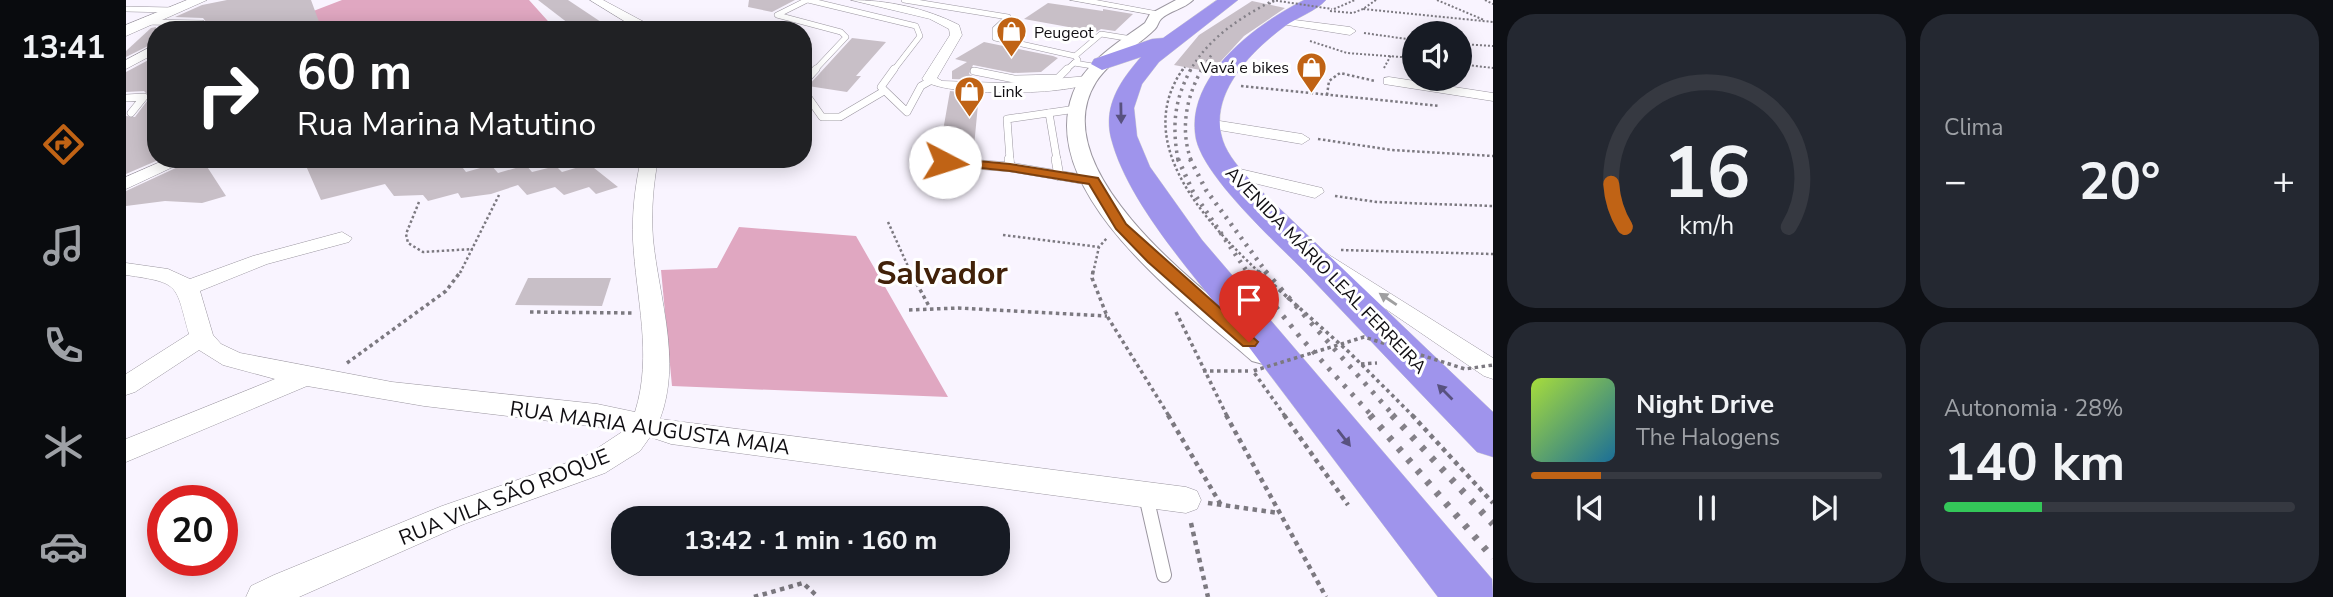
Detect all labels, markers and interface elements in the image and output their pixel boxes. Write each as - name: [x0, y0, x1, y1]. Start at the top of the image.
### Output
- shop icon: Peugeot: [994, 15, 1028, 59]
- map controls: [1402, 21, 1472, 91]
- button: sound: [1402, 21, 1472, 91]
- place label: Peugeot: [1034, 22, 1094, 44]
- text: 13:41: [21, 26, 105, 69]
- text: 60 m: [297, 39, 412, 106]
- icon: right: [182, 49, 273, 140]
- shop icon: Vavá e bikes: [1295, 50, 1329, 94]
- place label: Vavá e bikes: [1199, 57, 1289, 79]
- shop icon: Link: [953, 74, 987, 118]
- place label: Link: [993, 81, 1023, 103]
- one-way arrow: [1115, 102, 1127, 124]
- text: Rua Marina Matutino: [297, 103, 596, 146]
- text: Clima: [1944, 112, 2004, 143]
- icon: directions: [39, 120, 88, 169]
- text: 16: [1663, 123, 1750, 223]
- position arrow: [908, 125, 982, 199]
- text: 20°: [2078, 146, 2161, 217]
- text: −: [1944, 156, 1967, 207]
- text: +: [2272, 156, 2295, 207]
- street label: AVENIDA MÁRIO LEAL FERREIRA: [1220, 161, 1432, 379]
- text: km/h: [1679, 209, 1734, 243]
- icon: music: [39, 221, 88, 270]
- district label: Salvador: [876, 252, 1008, 295]
- pin: [1219, 270, 1279, 342]
- icon: arrive: [1230, 281, 1268, 319]
- one-way arrow: [1379, 292, 1397, 306]
- icon: phone: [39, 321, 88, 370]
- one-way arrow: [1436, 384, 1453, 401]
- text: Night Drive: [1636, 387, 1774, 422]
- text: Autonomia · 28%: [1944, 393, 2124, 424]
- street label: RUA MARIA AUGUSTA MAIA: [508, 394, 792, 462]
- icon: climate: [39, 422, 88, 471]
- text: The Halogens: [1636, 422, 1780, 453]
- text: 140 km: [1944, 427, 2125, 498]
- one-way arrow: [1337, 429, 1352, 447]
- street label: RUA VILA SÃO ROQUE: [395, 442, 613, 552]
- speed limit sign: 20: [147, 485, 238, 576]
- icon: previous: [1571, 489, 1609, 527]
- icon: pause: [1688, 489, 1726, 527]
- icon: next: [1805, 489, 1843, 527]
- icon: car: [39, 522, 88, 571]
- text: 13:42 · 1 min · 160 m: [684, 523, 937, 558]

